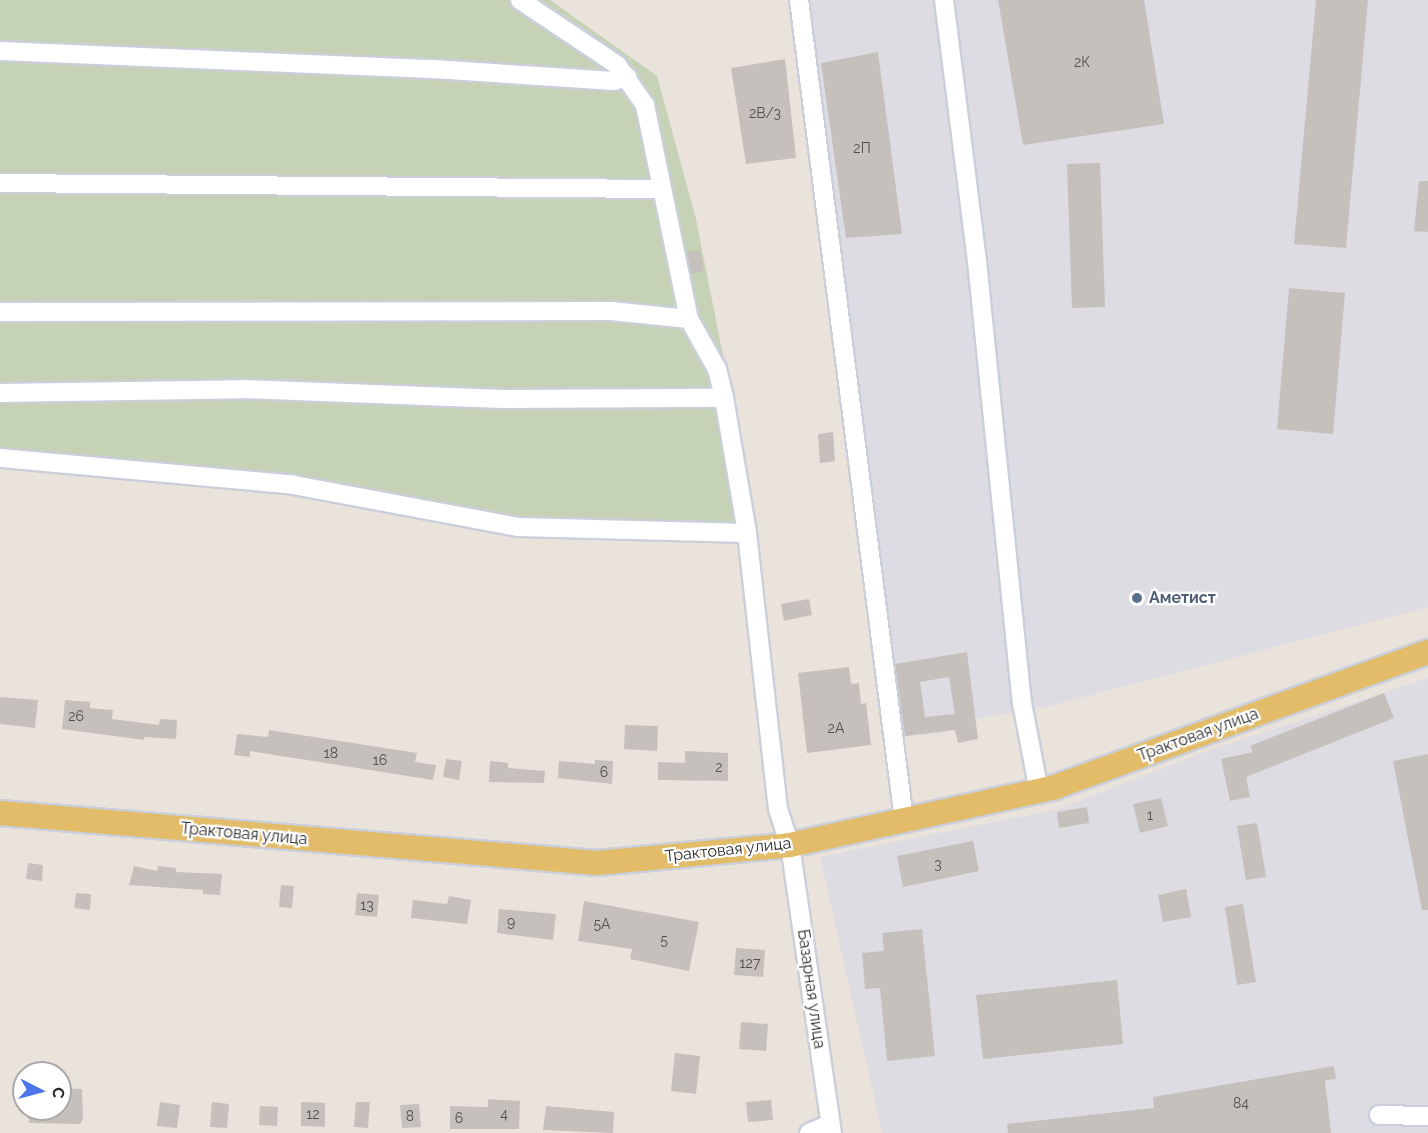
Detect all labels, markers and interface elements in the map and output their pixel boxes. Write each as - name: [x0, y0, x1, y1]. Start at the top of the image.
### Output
- house number: 2К: [1074, 54, 1090, 70]
- house number: 2В/3: [749, 105, 781, 121]
- house number: 2П: [853, 140, 871, 156]
- place label: Аметист: [1149, 588, 1216, 608]
- marker: Аметист: [1130, 591, 1144, 605]
- street label: Трактовая улица: [1135, 704, 1261, 766]
- house number: 26: [68, 708, 84, 724]
- house number: 2А: [828, 720, 844, 736]
- house number: 18: [324, 745, 338, 761]
- house number: 16: [373, 752, 387, 768]
- house number: 2: [715, 759, 723, 775]
- house number: 6: [600, 764, 608, 780]
- house number: 1: [1147, 807, 1153, 823]
- street label: Трактовая улица: [180, 819, 308, 849]
- street label: Трактовая улица: [664, 834, 792, 866]
- house number: 3: [934, 856, 942, 872]
- house number: 13: [360, 897, 374, 913]
- house number: 9: [507, 914, 515, 930]
- house number: 5А: [593, 916, 611, 932]
- street label: Базарная улица: [793, 928, 829, 1050]
- house number: 5: [660, 932, 668, 948]
- house number: 127: [740, 955, 760, 971]
- north arrow: [12, 1061, 72, 1121]
- text: С: [48, 1086, 68, 1099]
- house number: 84: [1233, 1095, 1249, 1111]
- house number: 12: [306, 1106, 320, 1122]
- house number: 4: [500, 1106, 508, 1122]
- house number: 8: [406, 1108, 414, 1124]
- house number: 6: [455, 1110, 463, 1126]

